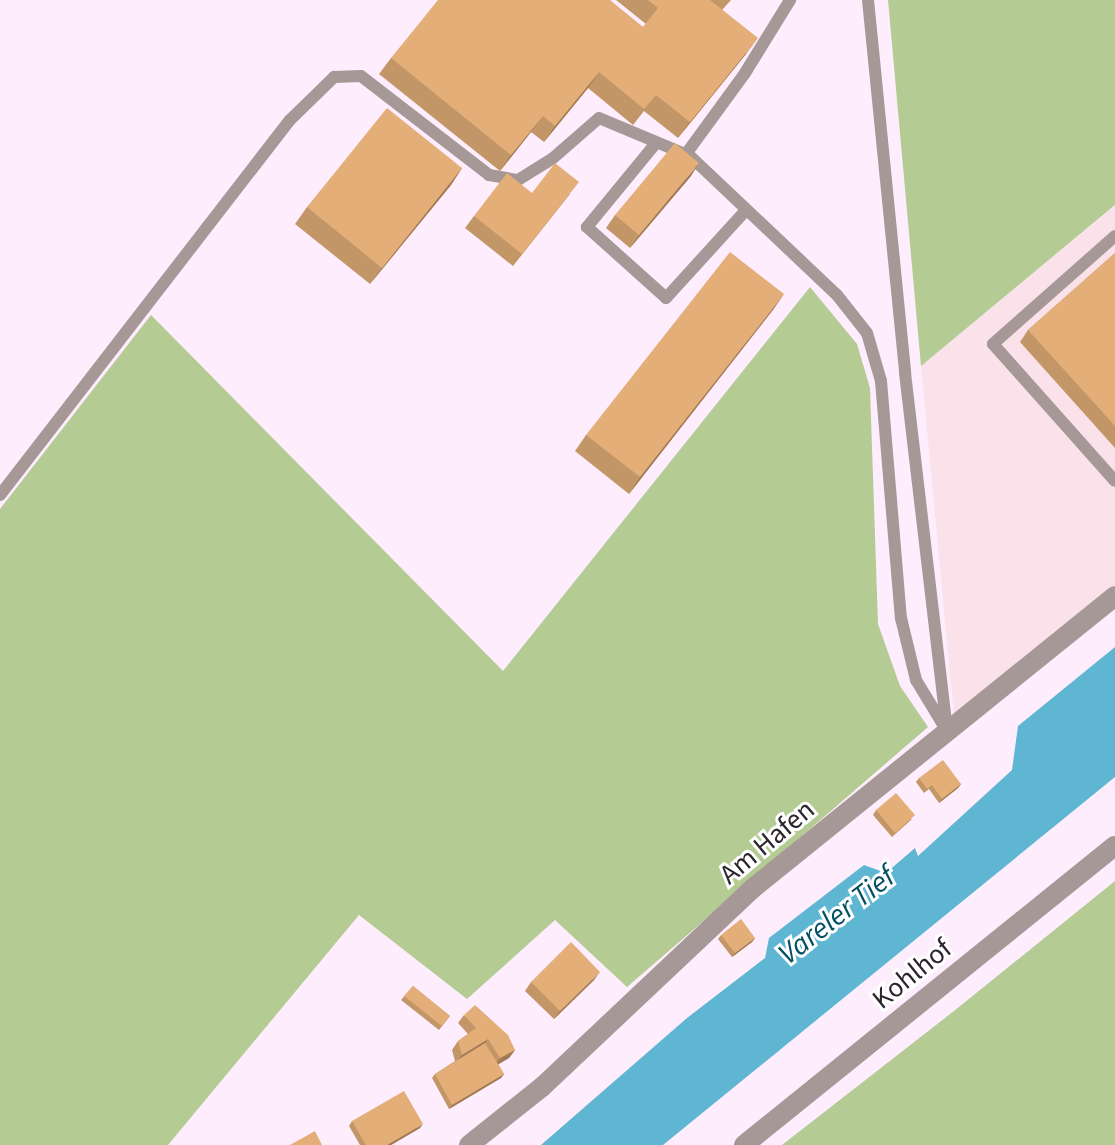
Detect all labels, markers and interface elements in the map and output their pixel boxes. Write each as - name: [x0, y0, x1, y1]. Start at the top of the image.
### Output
- street label: Am Hafen: [713, 793, 821, 891]
- water label: Vareler Tief: [772, 859, 902, 973]
- street label: Kohlhof: [866, 932, 958, 1016]

